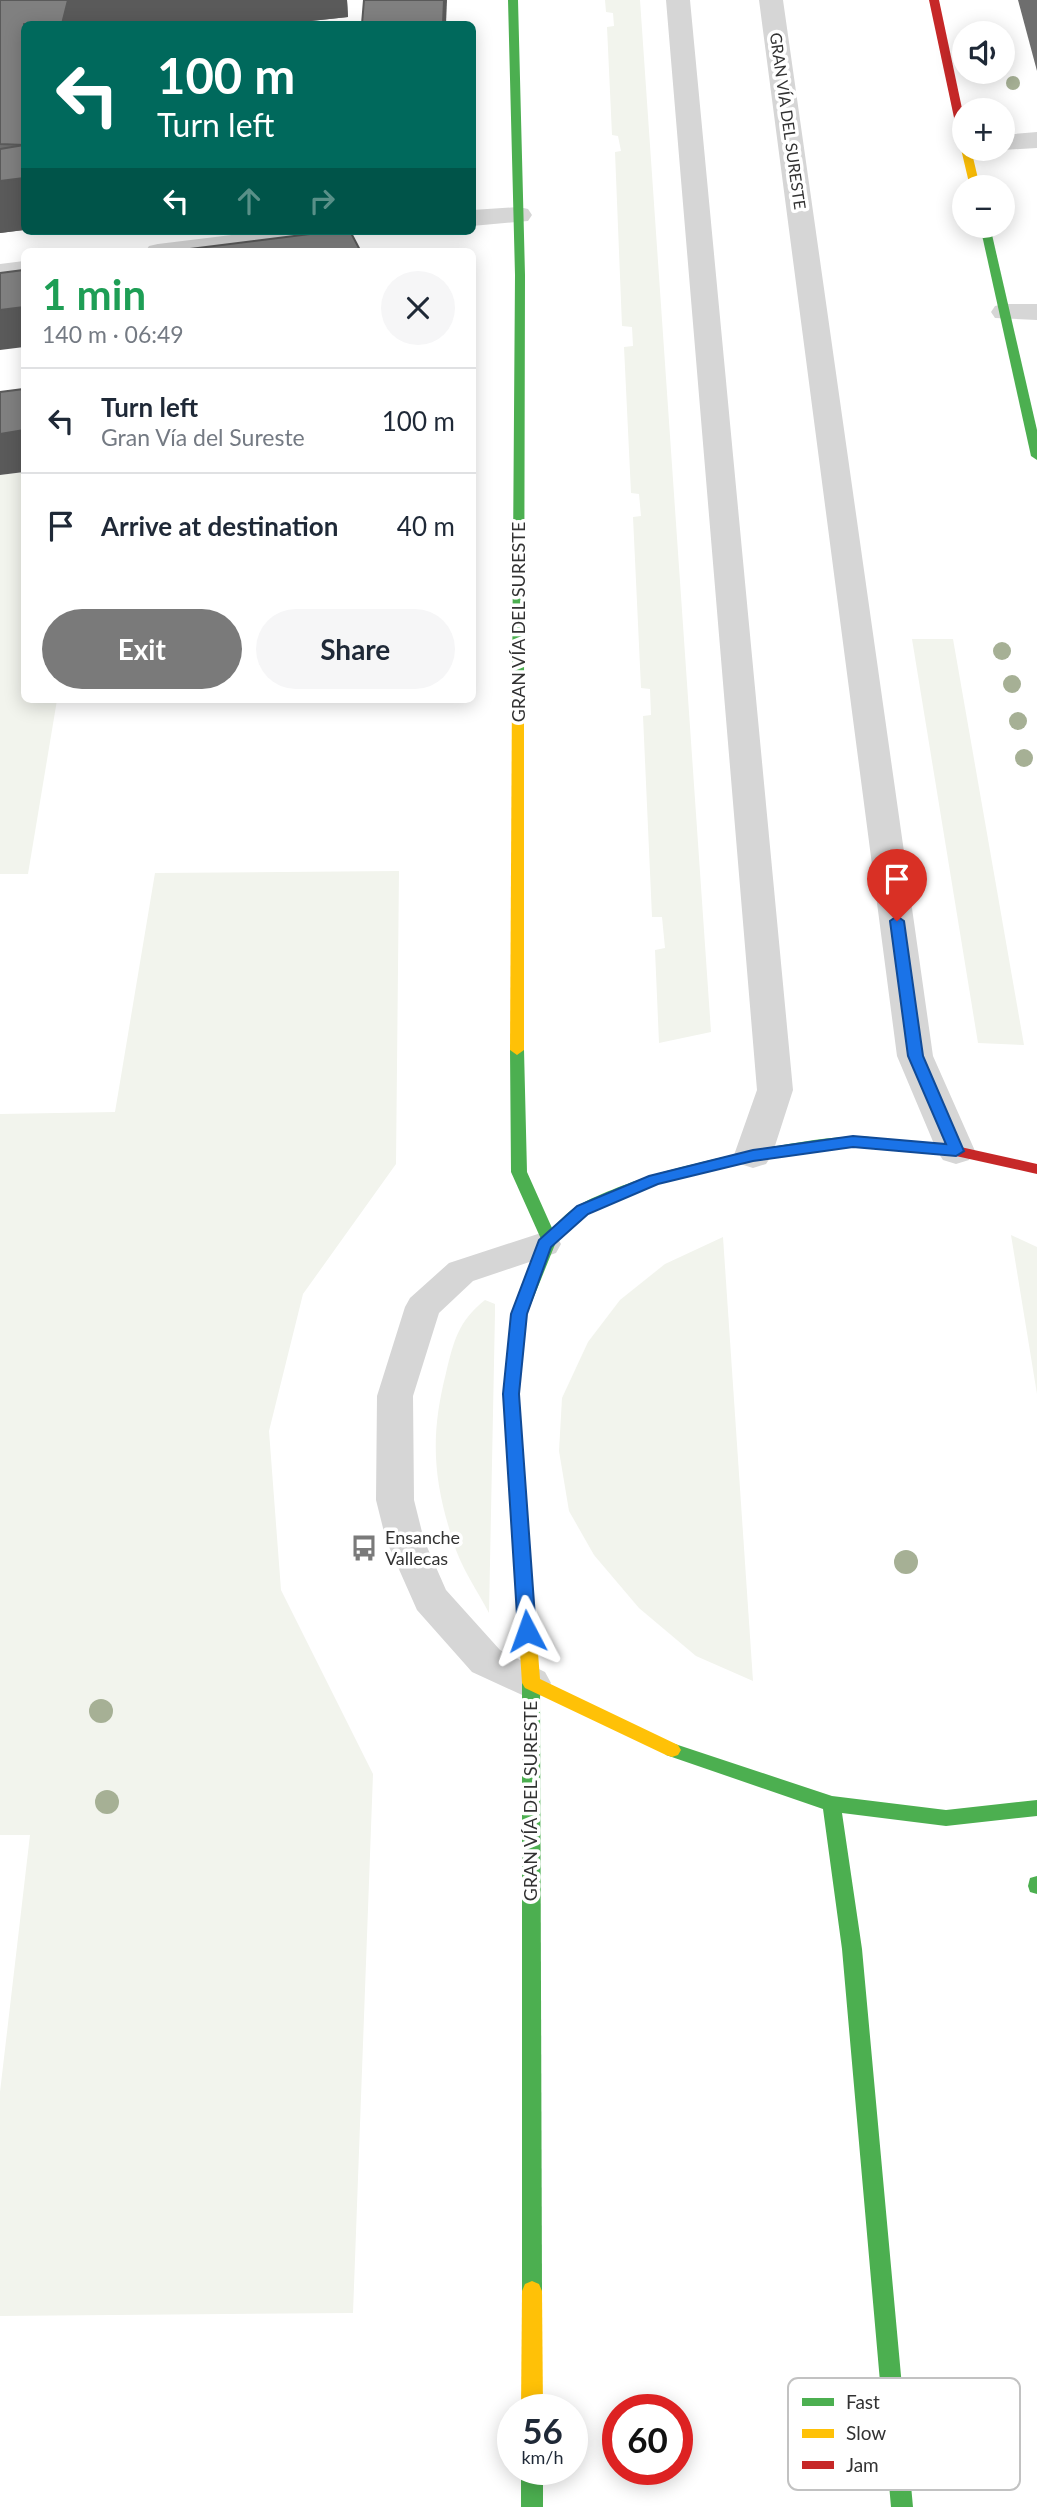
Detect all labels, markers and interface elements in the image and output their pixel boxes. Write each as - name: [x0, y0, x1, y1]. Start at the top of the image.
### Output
- map controls: [952, 21, 1015, 238]
- button: sound: [952, 21, 1015, 84]
- street label: GRAN VÍA DEL SURESTE: [767, 31, 810, 211]
- text: 100 m: [157, 46, 295, 104]
- icon: left: [42, 49, 133, 140]
- button: +: [952, 98, 1015, 161]
- text: Turn left: [157, 105, 274, 144]
- button: −: [952, 175, 1015, 238]
- icon: left: [157, 182, 195, 220]
- icon: ahead: [230, 182, 268, 220]
- icon: right: [303, 182, 341, 220]
- text: 1 min: [42, 269, 146, 319]
- button: close: [381, 271, 455, 345]
- text: 140 m · 06:49: [42, 320, 184, 348]
- text: Turn left: [101, 391, 198, 423]
- icon: left: [42, 402, 80, 440]
- text: 100 m: [382, 405, 455, 437]
- text: Gran Vía del Sureste: [101, 423, 305, 451]
- icon: arrive: [42, 507, 80, 545]
- text: Arrive at destination: [101, 510, 338, 542]
- text: 40 m: [397, 510, 455, 542]
- street label: GRAN VÍA DEL SURESTE: [507, 522, 529, 722]
- button: Exit: [42, 609, 242, 689]
- button: Share: [256, 609, 455, 689]
- pin: [867, 849, 927, 921]
- icon: arrive: [878, 860, 916, 898]
- place label: Ensanche Vallecas: [385, 1526, 460, 1569]
- bus stop icon: Ensanche Vallecas: [349, 1533, 379, 1563]
- position arrow: [490, 1594, 564, 1668]
- street label: GRAN VÍA DEL SURESTE: [519, 1701, 541, 1901]
- legend: [788, 2378, 1020, 2490]
- text: Fast: [846, 2390, 880, 2413]
- speed limit sign: 60: [602, 2394, 693, 2485]
- text: 56: [522, 2409, 563, 2451]
- text: Slow: [846, 2421, 886, 2444]
- text: km/h: [521, 2446, 564, 2468]
- text: Jam: [846, 2453, 879, 2476]

